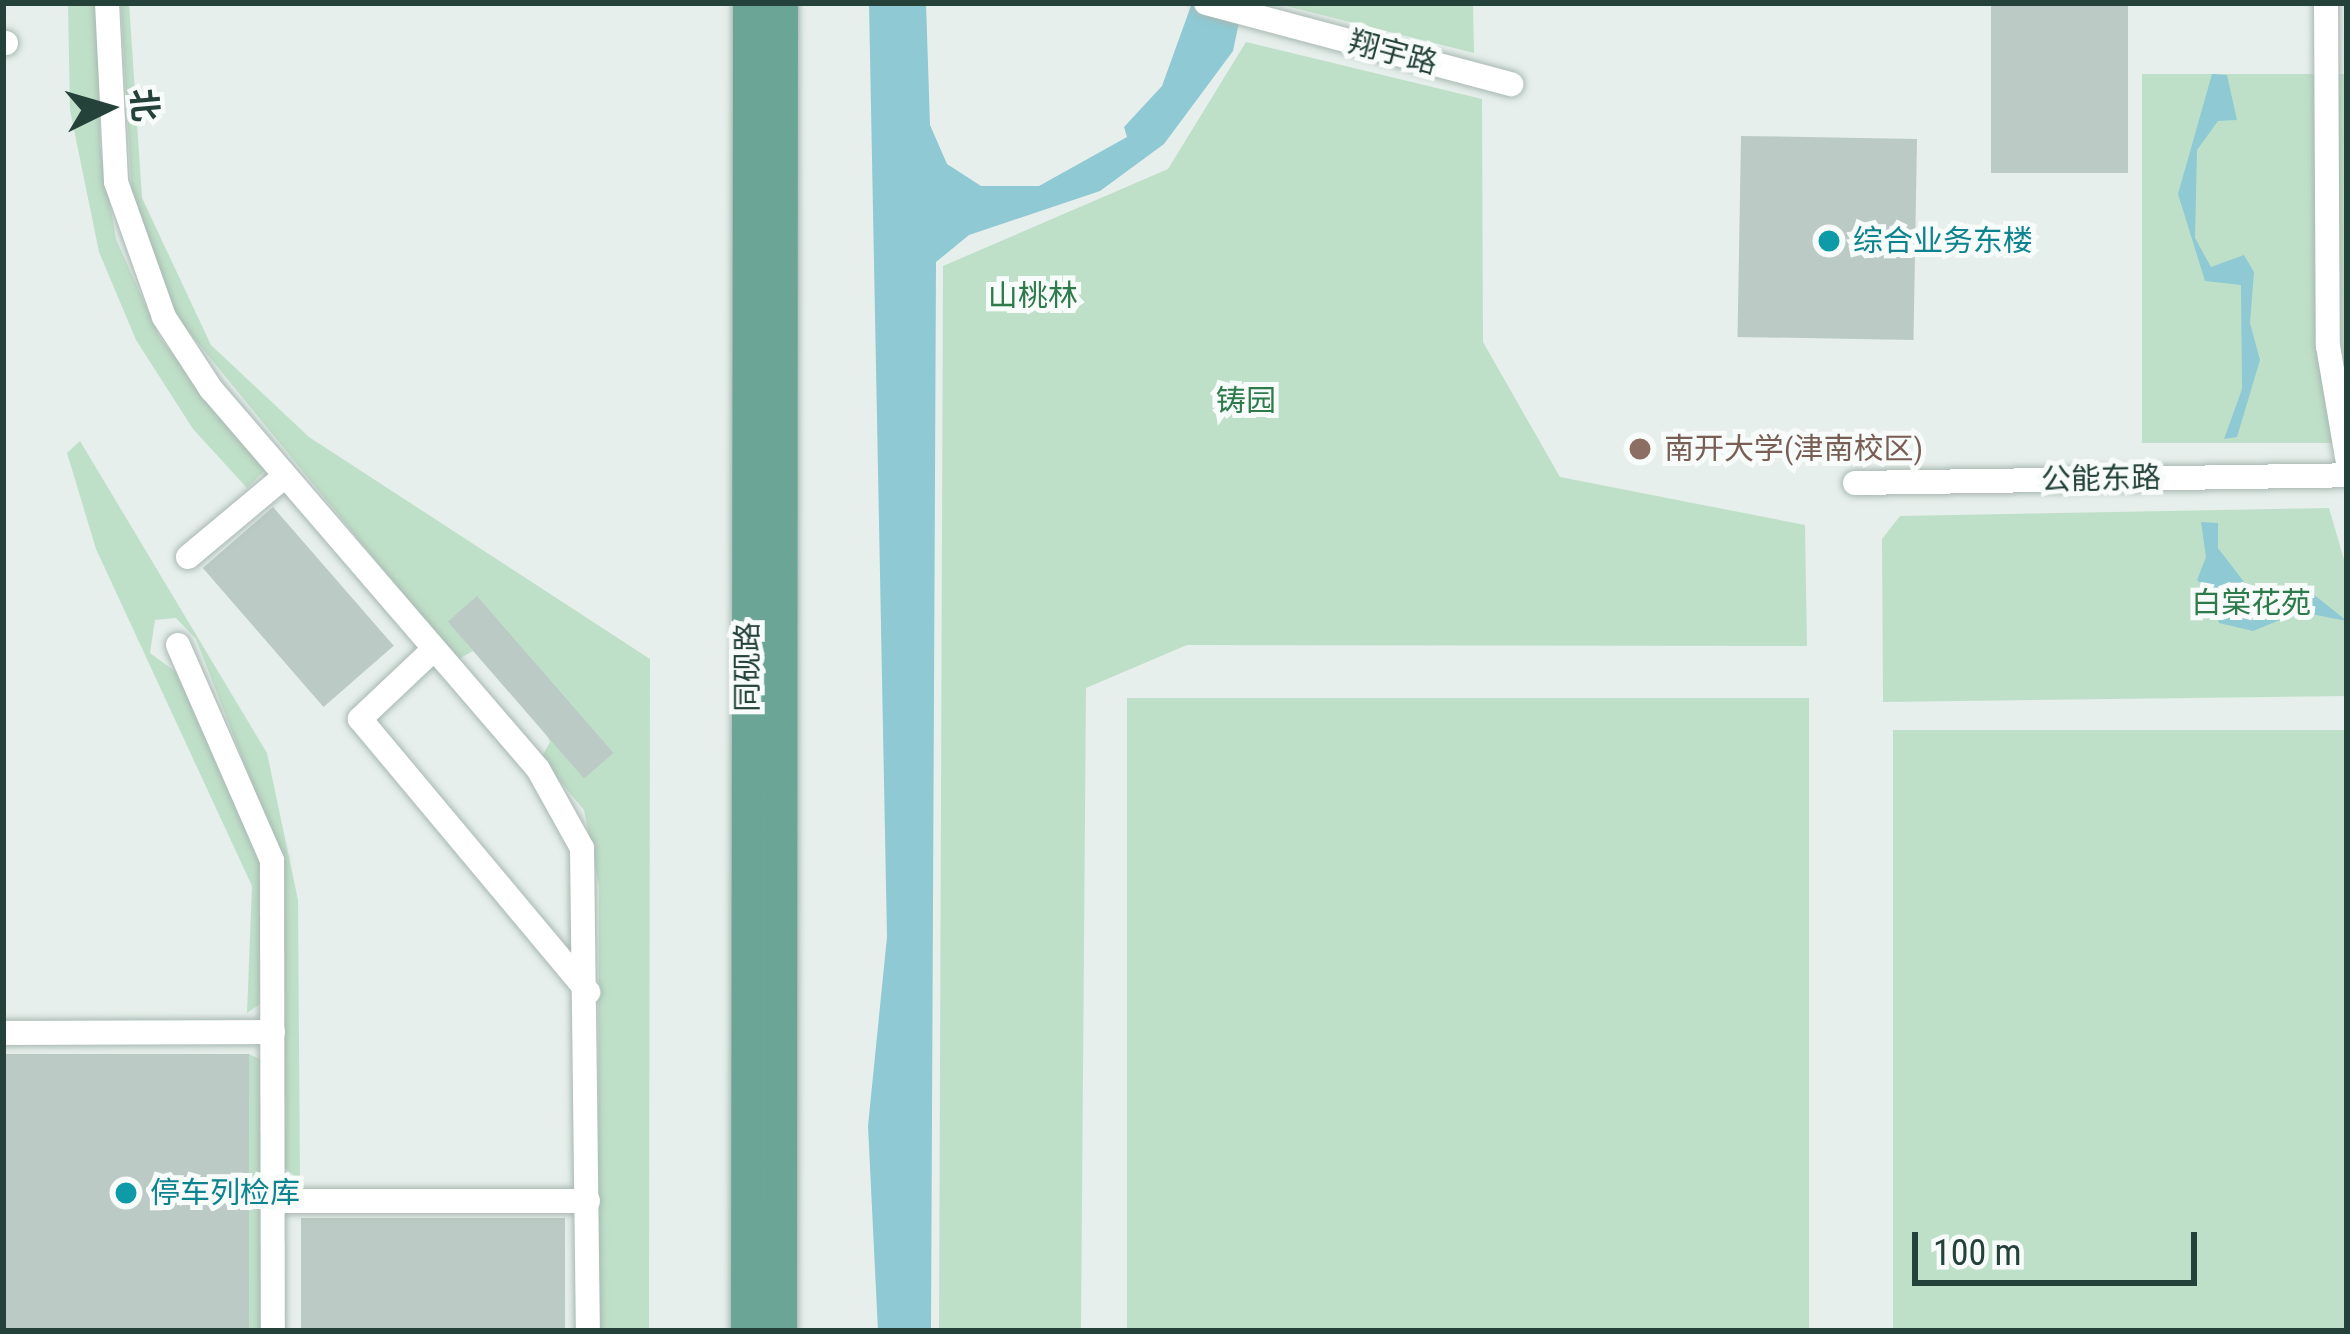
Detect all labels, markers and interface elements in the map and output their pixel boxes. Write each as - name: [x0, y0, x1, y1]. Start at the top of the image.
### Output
- street label: 翔宇路: [1345, 24, 1441, 82]
- north arrow: [48, 48, 168, 168]
- text: 北: [123, 87, 165, 123]
- place label: 综合业务东楼: [1853, 223, 2033, 259]
- marker: 综合业务东楼: [1816, 228, 1842, 254]
- park label: 山桃林: [988, 278, 1078, 314]
- park label: 铸园: [1216, 383, 1276, 419]
- place label: 南开大学(津南校区): [1664, 431, 1923, 467]
- marker: 南开大学(津南校区): [1627, 436, 1653, 462]
- street label: 公能东路: [2041, 460, 2161, 498]
- park label: 白棠花苑: [2191, 585, 2311, 621]
- street label: 同砚路: [730, 622, 766, 712]
- place label: 停车列检库: [150, 1175, 300, 1211]
- marker: 停车列检库: [113, 1180, 139, 1206]
- scale bar: [1918, 1208, 2203, 1282]
- text: 100 m: [1933, 1232, 2022, 1274]

